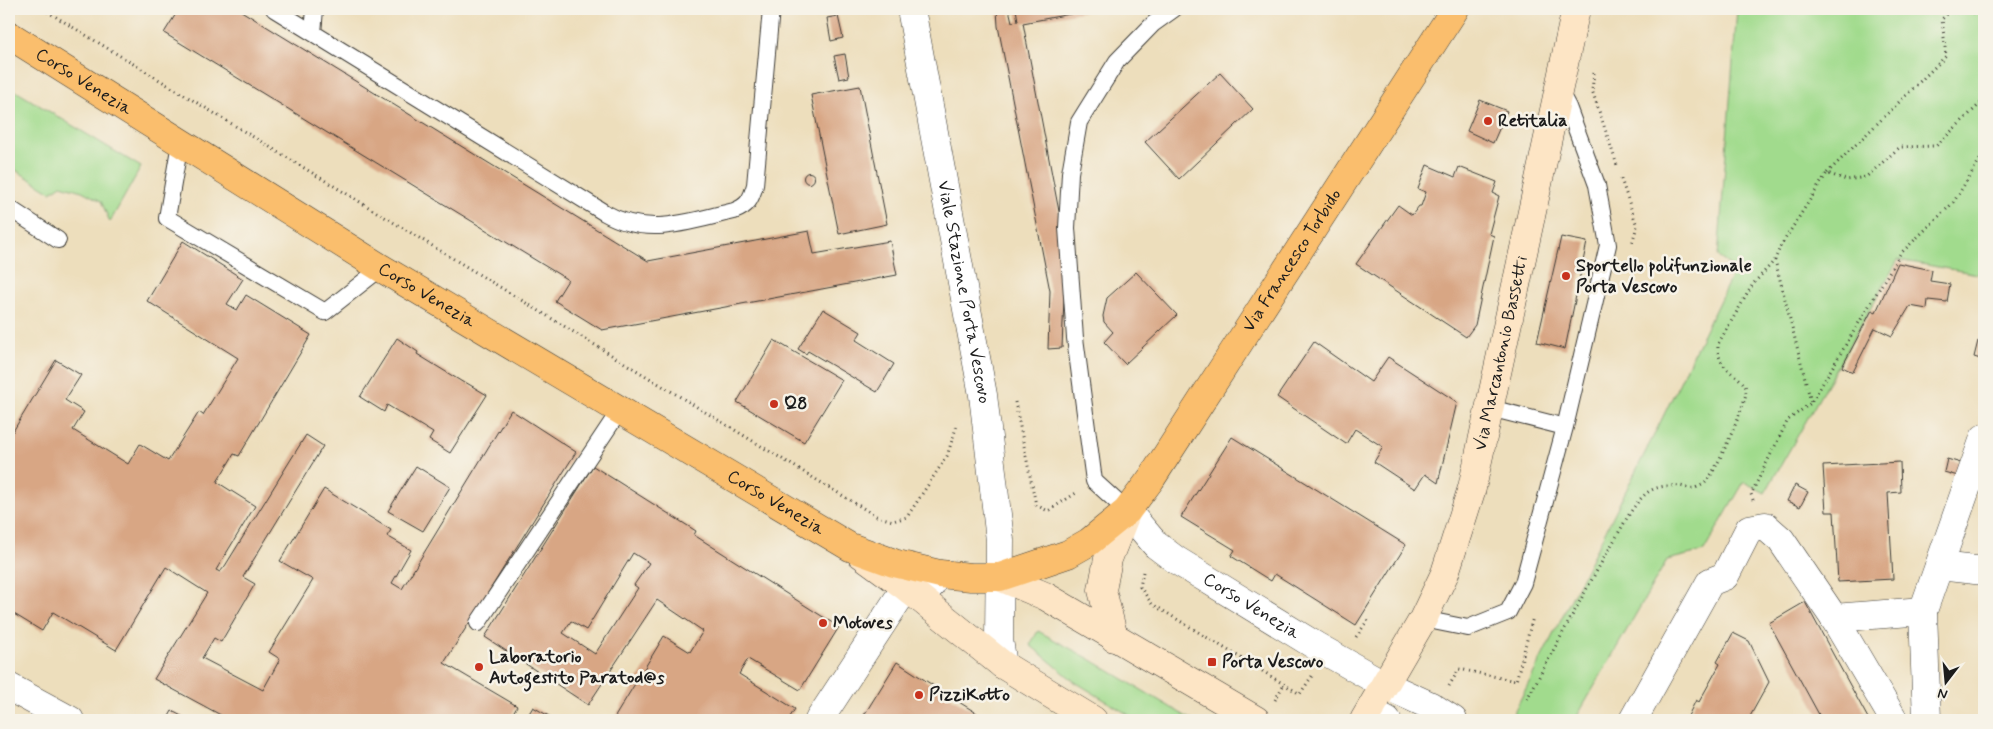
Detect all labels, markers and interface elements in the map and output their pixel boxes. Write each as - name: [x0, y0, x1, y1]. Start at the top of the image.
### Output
- street label: Corso Venezia: [31, 42, 137, 121]
- place label: Retitalia: [1498, 109, 1568, 133]
- marker: Retitalia: [1482, 115, 1494, 127]
- street label: Viale Stazione Porta Vescovo: [931, 179, 996, 405]
- street label: Via Francesco Torbido: [1237, 184, 1347, 337]
- street label: Via Marcantonio Bassetti: [1468, 254, 1534, 453]
- place label: Sportello polifunzionale Porta Vescovo: [1576, 254, 1752, 299]
- street label: Corso Venezia: [373, 257, 480, 334]
- marker: Sportello polifunzionale Porta Vescovo: [1560, 270, 1572, 282]
- place label: Q8: [784, 392, 807, 416]
- marker: Q8: [768, 398, 780, 410]
- street label: Corso Venezia: [722, 464, 829, 541]
- street label: Corso Venezia: [1198, 567, 1304, 645]
- place label: Motoves: [833, 611, 893, 635]
- marker: Motoves: [817, 617, 829, 629]
- place label: Laboratorio Autogestito Paratod@s: [489, 645, 665, 692]
- place label: Porta Vescovo: [1222, 650, 1324, 674]
- marker: Porta Vescovo: [1206, 656, 1218, 668]
- north arrow: [1920, 656, 1970, 706]
- marker: Laboratorio Autogestito Paratod@s: [473, 661, 485, 673]
- place label: PizziKotto: [929, 683, 1010, 707]
- text: N: [1936, 684, 1950, 703]
- marker: PizziKotto: [913, 689, 925, 701]

